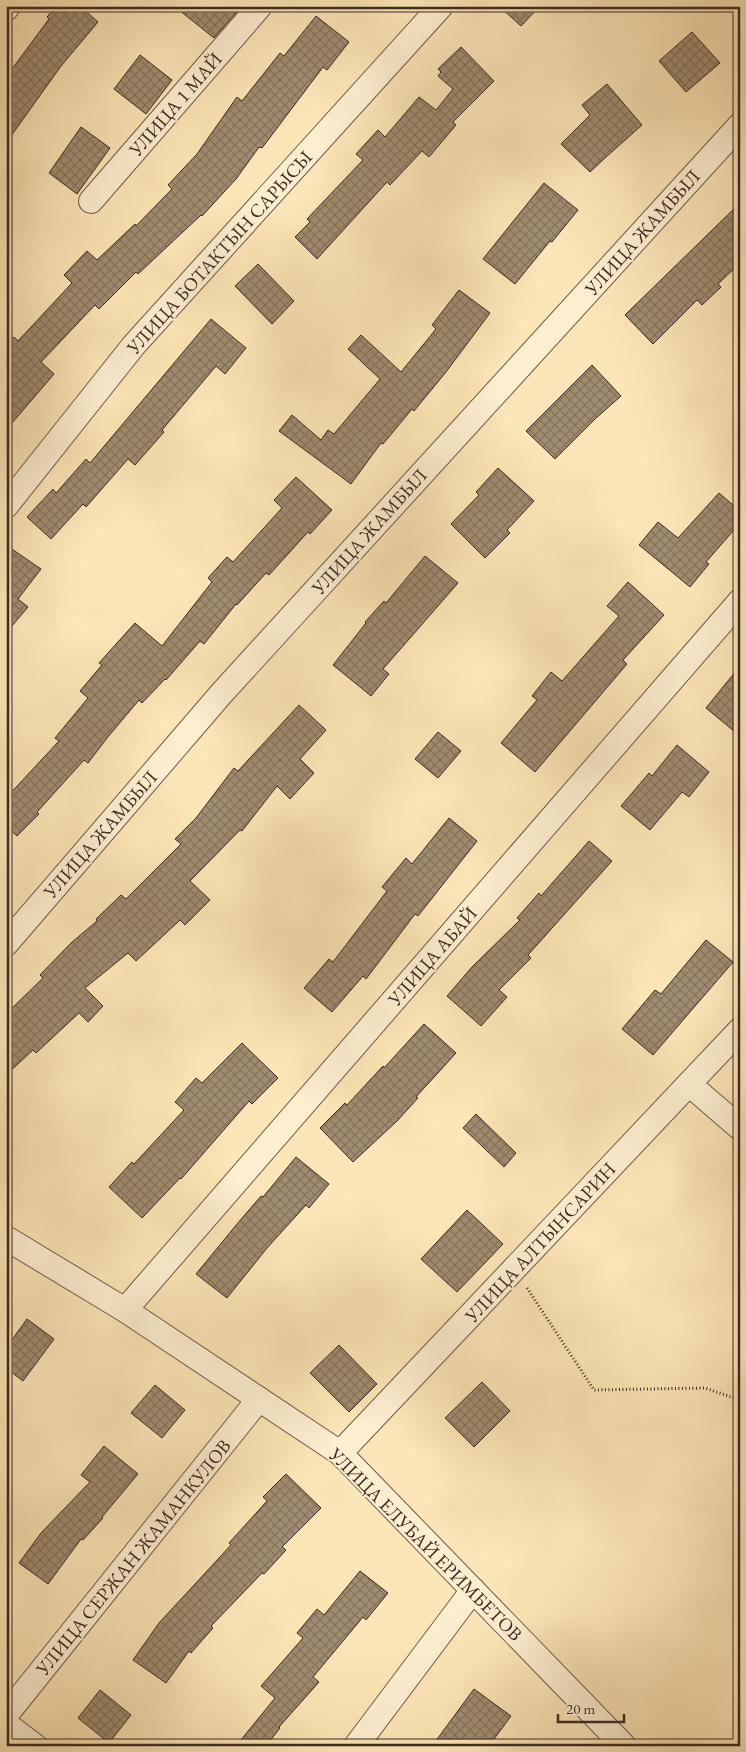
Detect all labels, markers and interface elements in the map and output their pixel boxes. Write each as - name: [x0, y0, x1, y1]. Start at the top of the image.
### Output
- street label: УЛИЦА 1 МАЙ: [123, 47, 227, 162]
- street label: УЛИЦА БОТАКТЫН САРЫСЫ: [120, 145, 318, 360]
- street label: УЛИЦА ЖАМБЫЛ: [578, 164, 706, 301]
- street label: УЛИЦА ЖАМБЫЛ: [305, 463, 433, 600]
- street label: УЛИЦА ЖАМБЫЛ: [37, 765, 163, 904]
- street label: УЛИЦА АБАЙ: [382, 902, 482, 1012]
- street label: УЛИЦА АЛТЫНСАРИН: [459, 1157, 621, 1329]
- street label: УЛИЦА СЕРЖАН ЖАМАНКУЛОВ: [30, 1434, 237, 1681]
- street label: УЛИЦА ЕЛУБАЙ ЕРИМБЕТОВ: [323, 1442, 528, 1646]
- scale bar: [558, 1692, 625, 1724]
- text: 20 m: [566, 1699, 595, 1718]

